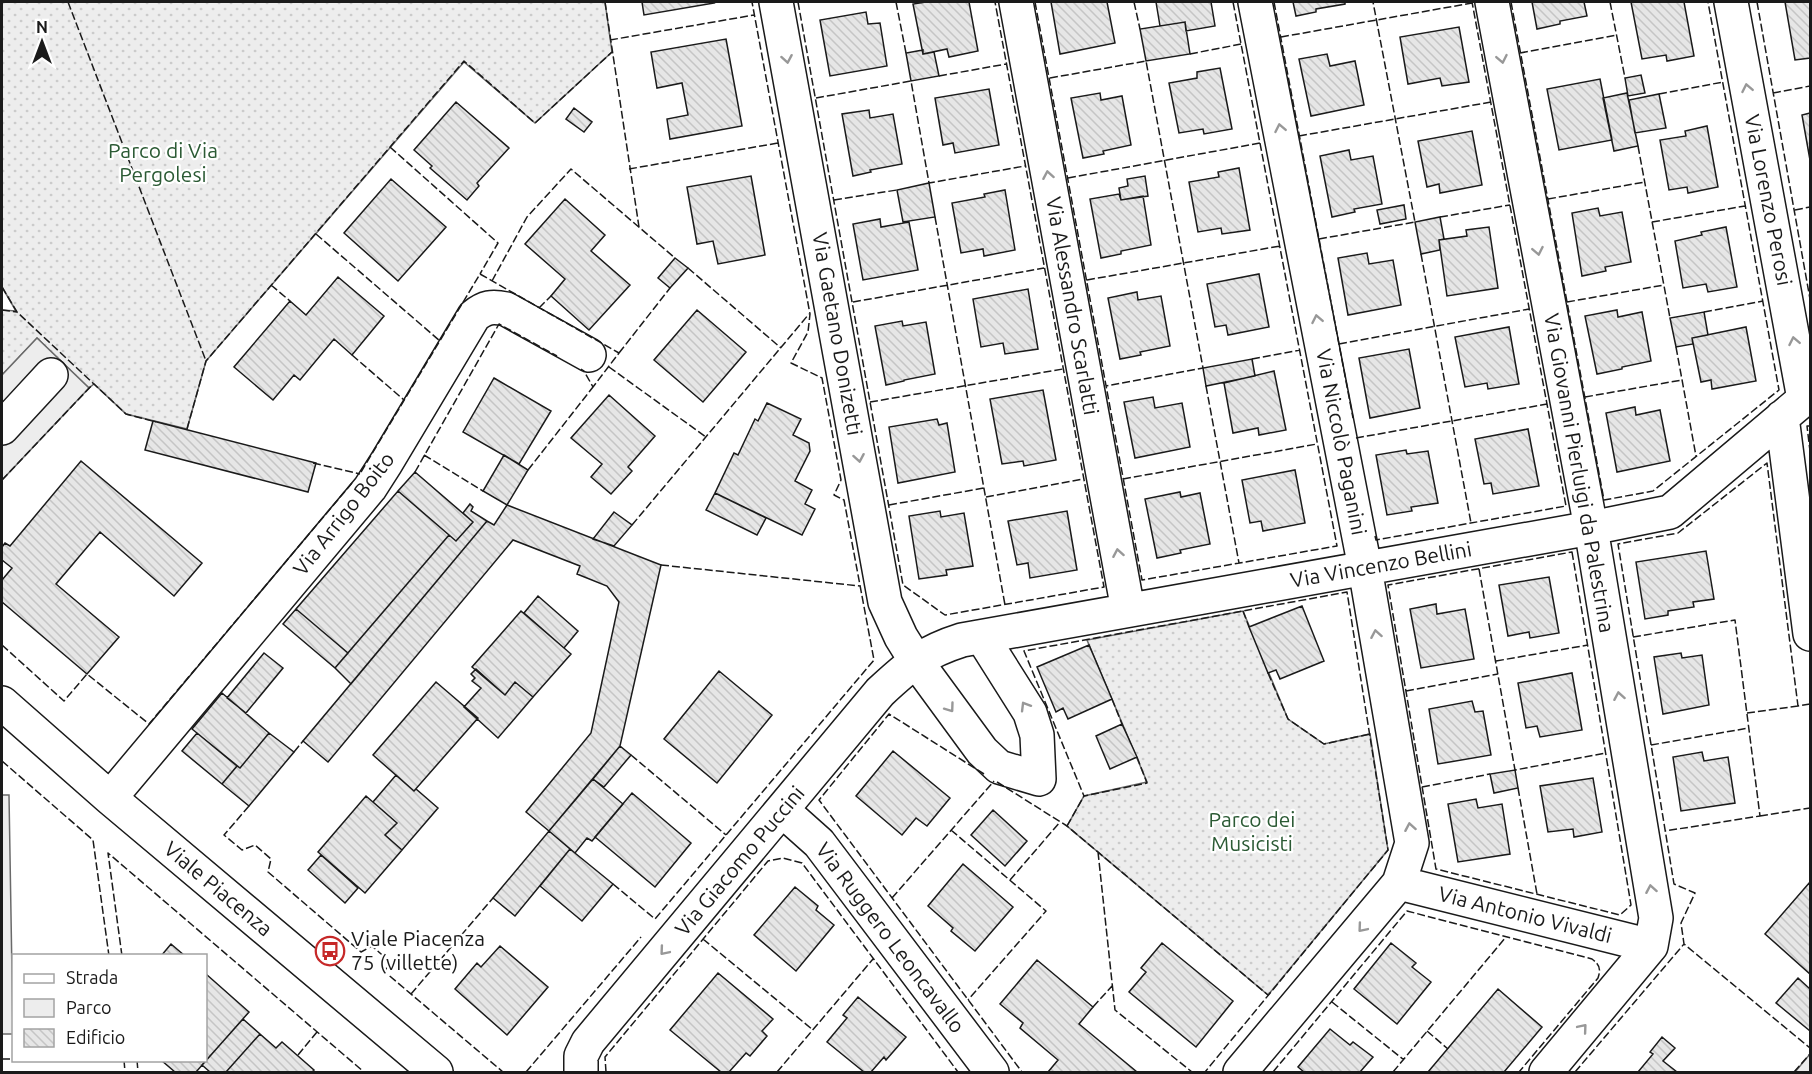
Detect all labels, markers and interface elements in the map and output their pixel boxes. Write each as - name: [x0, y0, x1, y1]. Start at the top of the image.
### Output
- north arrow: [12, 12, 72, 72]
- text: N: [36, 18, 48, 36]
- one-way arrow: [780, 54, 792, 64]
- one-way arrow: [1495, 54, 1508, 64]
- one-way arrow: [1741, 83, 1754, 93]
- street label: Via Lorenzo Perosi: [1741, 112, 1797, 287]
- one-way arrow: [1274, 123, 1287, 133]
- park label: Parco di Via Pergolesi: [108, 138, 218, 186]
- one-way arrow: [1042, 170, 1055, 180]
- street label: Via Alessandro Scarlatti: [1042, 195, 1104, 417]
- street label: Via Gaetano Donizetti: [808, 230, 868, 437]
- one-way arrow: [1531, 245, 1544, 255]
- street label: Via Giovanni Pierluigi da Palestrina: [1540, 311, 1620, 634]
- one-way arrow: [1311, 314, 1324, 324]
- one-way arrow: [1788, 337, 1801, 347]
- street label: Via Niccolò Paganini: [1312, 347, 1372, 537]
- street label: Via Arrigo Boito: [288, 447, 399, 580]
- one-way arrow: [852, 452, 865, 462]
- street label: Via Vincenzo Bellini: [1288, 536, 1473, 592]
- one-way arrow: [1112, 548, 1125, 558]
- one-way arrow: [1371, 630, 1383, 639]
- one-way arrow: [1613, 692, 1626, 702]
- one-way arrow: [943, 701, 954, 712]
- one-way arrow: [1021, 702, 1033, 712]
- street label: Via Giacomo Puccini: [670, 781, 809, 940]
- park label: Parco dei Musicisti: [1209, 807, 1295, 855]
- one-way arrow: [1404, 822, 1416, 831]
- street label: Viale Piacenza: [160, 836, 278, 940]
- street label: Via Ruggero Leoncavallo: [811, 838, 970, 1037]
- street label: Via Antonio Vivaldi: [1436, 881, 1615, 947]
- one-way arrow: [1645, 884, 1658, 894]
- one-way arrow: [1358, 921, 1369, 932]
- place label: Viale Piacenza 75 (villette): [351, 926, 485, 974]
- bus stop icon: Viale Piacenza 75 (villette): [314, 935, 346, 967]
- one-way arrow: [660, 944, 671, 955]
- legend: [12, 954, 207, 1062]
- text: Strada: [66, 967, 118, 987]
- text: Parco: [66, 997, 112, 1017]
- one-way arrow: [1576, 1024, 1587, 1035]
- text: Edificio: [66, 1027, 125, 1047]

